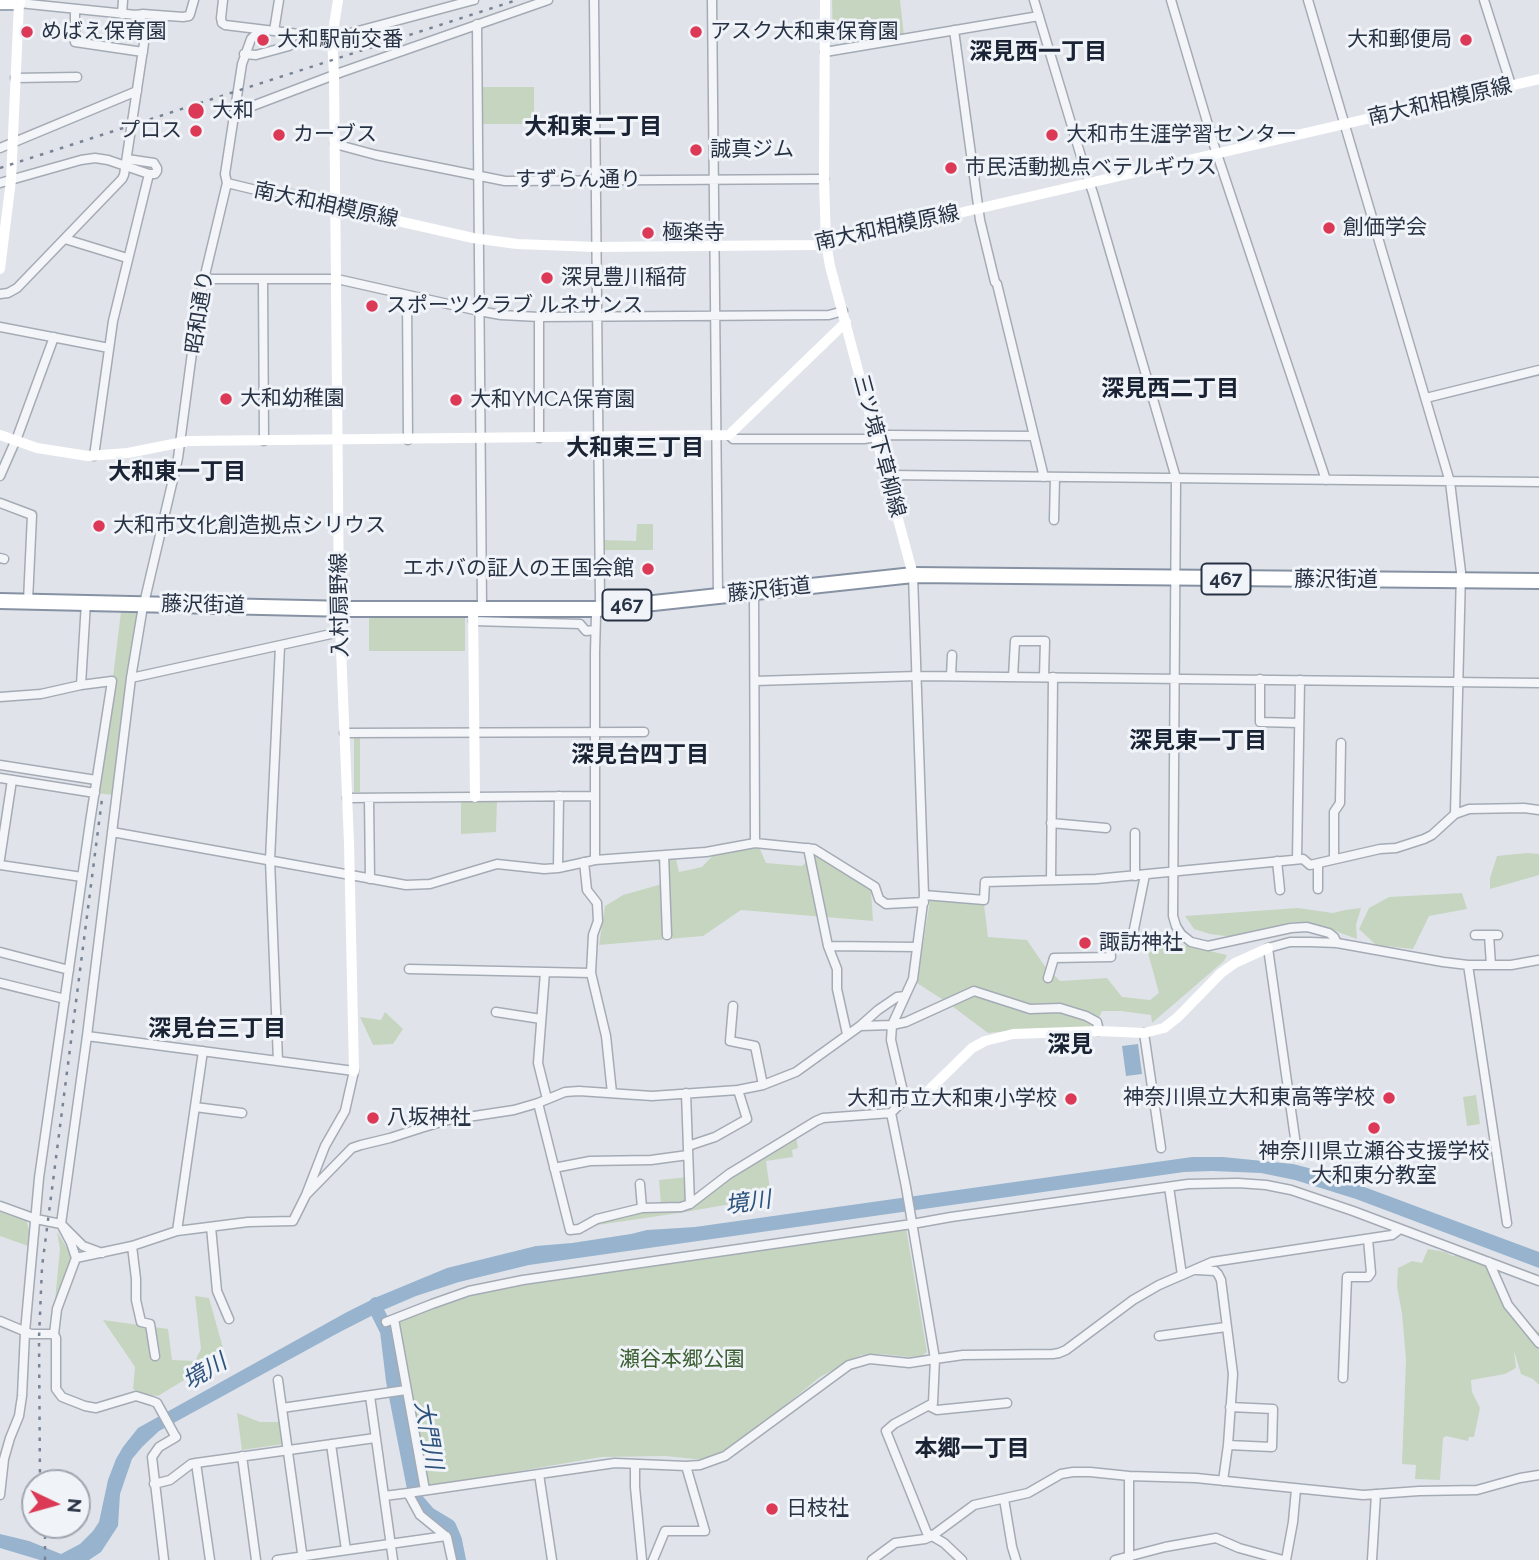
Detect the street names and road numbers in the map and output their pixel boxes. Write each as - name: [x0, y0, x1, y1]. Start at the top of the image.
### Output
- street label: 南大和相模原線: [1366, 73, 1514, 131]
- street label: すずらん通り: [515, 167, 641, 193]
- street label: 南大和相模原線: [251, 177, 401, 233]
- street label: 南大和相模原線: [812, 200, 962, 256]
- street label: 昭和通り: [181, 269, 219, 355]
- street label: 三ツ境下草柳線: [848, 372, 910, 520]
- street label: 入村扇野線: [326, 552, 354, 658]
- road number: 467: [1202, 564, 1250, 594]
- street label: 藤沢街道: [1294, 567, 1378, 593]
- street label: 藤沢街道: [726, 573, 812, 607]
- road number: 467: [602, 590, 652, 620]
- street label: 藤沢街道: [161, 592, 245, 618]

